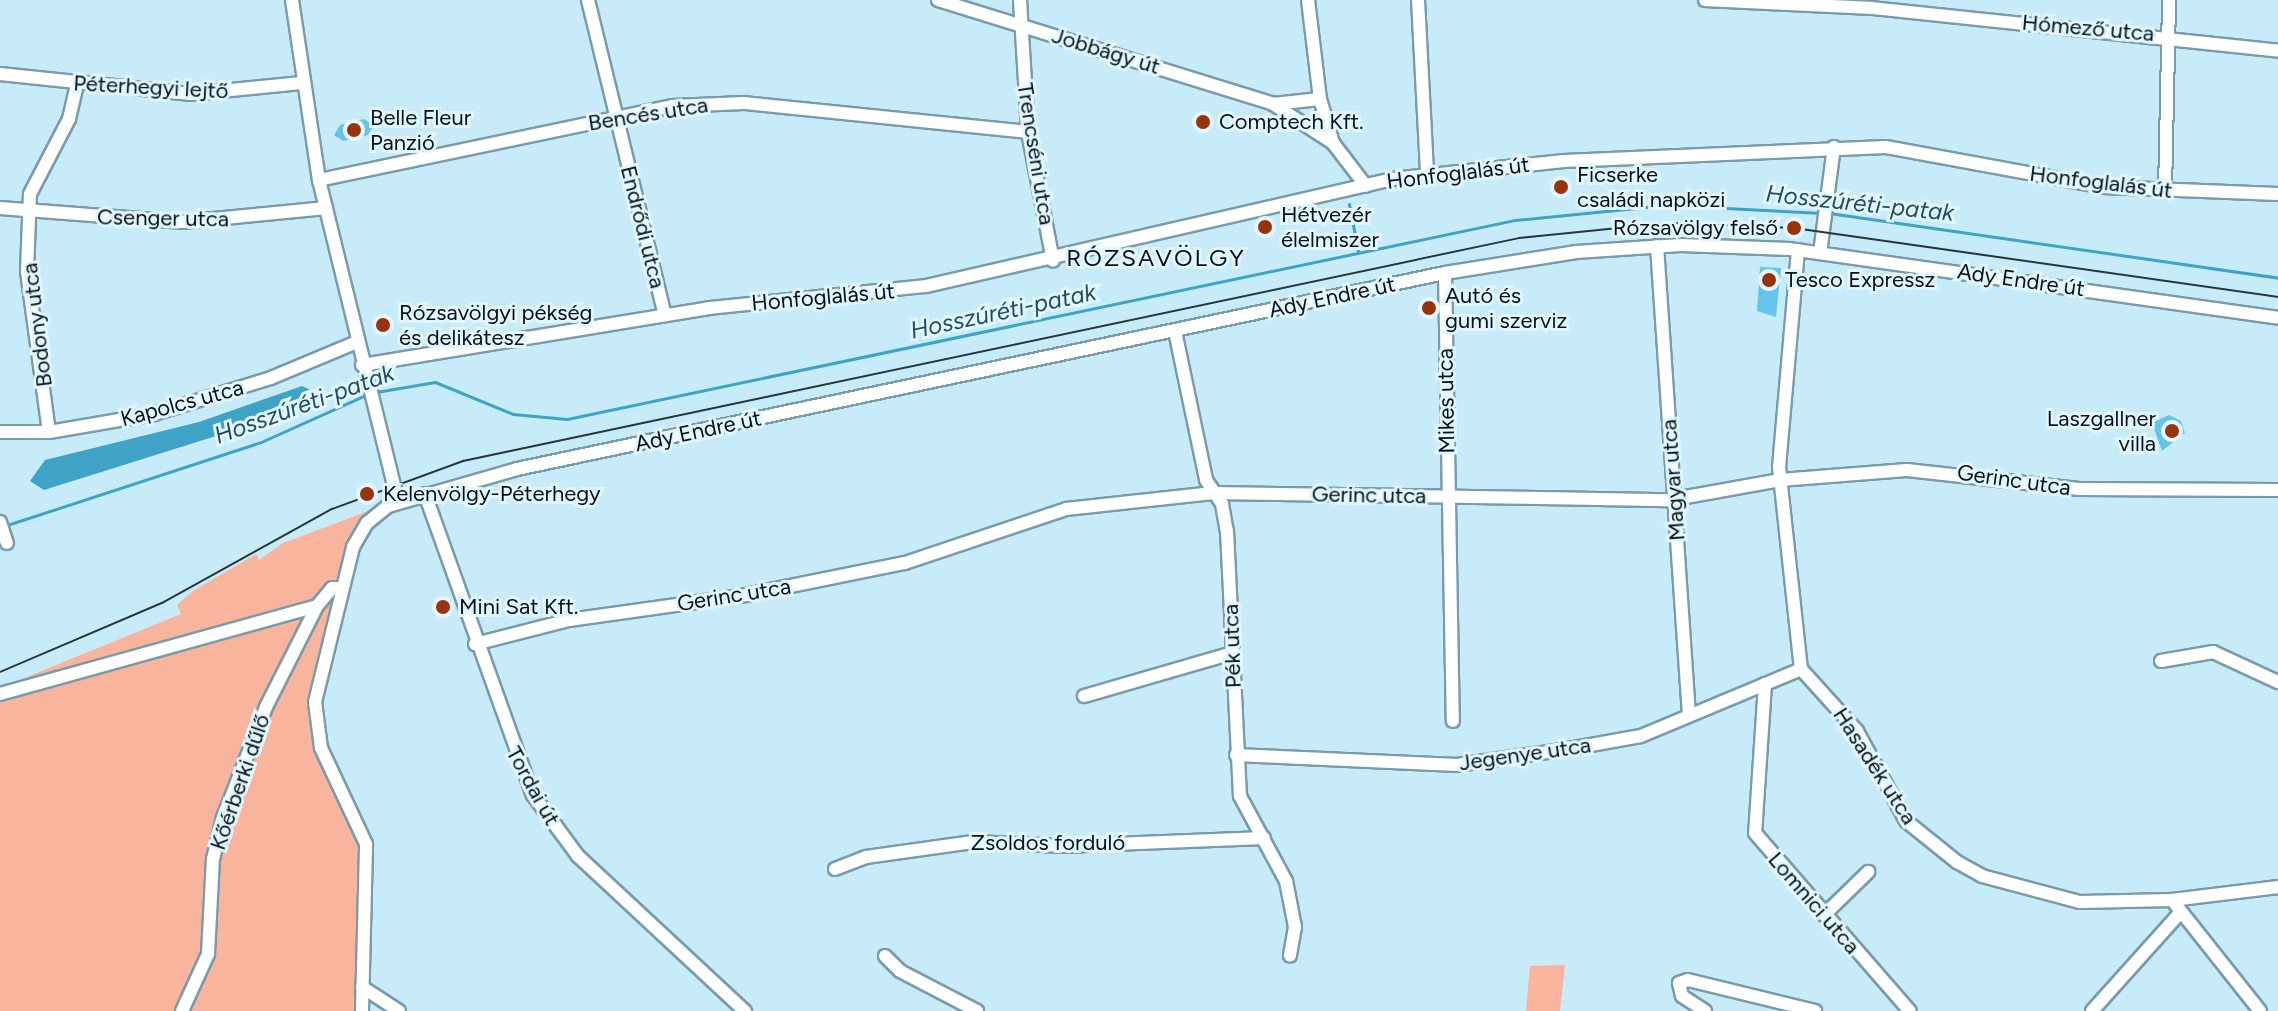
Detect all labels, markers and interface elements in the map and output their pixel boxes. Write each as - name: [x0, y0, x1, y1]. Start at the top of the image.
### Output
- street label: Hómező utca: [2021, 9, 2155, 47]
- street label: Jobbágy út: [1049, 22, 1163, 80]
- street label: Péterhegyi lejtő: [73, 70, 229, 104]
- street label: Trencséni utca: [1012, 81, 1060, 227]
- street label: Bencés utca: [586, 91, 710, 137]
- place label: Belle Fleur Panzió: [370, 104, 471, 156]
- place label: Comptech Kft.: [1219, 109, 1364, 135]
- marker: Comptech Kft.: [1194, 113, 1212, 131]
- marker: Belle Fleur Panzió: [345, 121, 363, 139]
- street label: Honfoglalás út: [1385, 151, 1531, 195]
- street label: Honfoglalás út: [2028, 160, 2174, 204]
- place label: Ficserke családi napközi: [1577, 161, 1725, 212]
- street label: Endrődi utca: [615, 163, 671, 291]
- marker: Ficserke családi napközi: [1552, 178, 1570, 196]
- water label: Hosszúréti-patak: [1764, 179, 1956, 227]
- place label: Hétvezér élelmiszer: [1281, 201, 1379, 252]
- street label: Csenger utca: [97, 204, 229, 232]
- place label: Rózsavölgy felső: [1613, 215, 1778, 241]
- marker: Hétvezér élelmiszer: [1256, 218, 1274, 236]
- marker: Rózsavölgy felső: [1785, 219, 1803, 237]
- district label: RÓZSAVÖLGY: [1066, 244, 1246, 272]
- street label: Ady Endre út: [1956, 258, 2086, 302]
- street label: Bodony utca: [16, 262, 58, 388]
- place label: Tesco Expressz: [1785, 267, 1935, 293]
- street label: Ady Endre út: [1267, 271, 1397, 323]
- marker: Tesco Expressz: [1760, 271, 1778, 289]
- water label: Hosszúréti-patak: [908, 277, 1098, 345]
- street label: Honfoglalás út: [750, 278, 896, 316]
- place label: Autó és gumi szerviz: [1445, 282, 1567, 334]
- place label: Rózsavölgyi pékség és delikátesz: [399, 299, 592, 350]
- marker: Autó és gumi szerviz: [1420, 299, 1438, 317]
- marker: Rózsavölgyi pékség és delikátesz: [374, 316, 392, 334]
- street label: Mikes utca: [1432, 348, 1460, 454]
- water label: Hosszúréti-patak: [210, 358, 398, 450]
- street label: Kapolcs utca: [118, 374, 246, 432]
- street label: Ady Endre út: [633, 405, 763, 457]
- place label: Laszgallner villa: [2047, 405, 2156, 456]
- street label: Magyar utca: [1656, 418, 1690, 542]
- marker: Laszgallner villa: [2163, 422, 2181, 440]
- street label: Gerinc utca: [1955, 459, 2073, 501]
- place label: Kelenvölgy-Péterhegy: [383, 481, 601, 507]
- street label: Gerinc utca: [1312, 481, 1426, 509]
- marker: Kelenvölgy-Péterhegy: [358, 485, 376, 503]
- street label: Gerinc utca: [675, 573, 793, 617]
- place label: Mini Sat Kft.: [459, 594, 578, 620]
- marker: Mini Sat Kft.: [434, 598, 452, 616]
- street label: Pék utca: [1217, 603, 1247, 689]
- street label: Hasadék utca: [1827, 703, 1923, 829]
- street label: Kőérberki dűlő: [204, 711, 276, 853]
- street label: Jegenye utca: [1457, 732, 1593, 776]
- street label: Tordai út: [501, 742, 565, 830]
- street label: Zsoldos forduló: [971, 830, 1125, 856]
- street label: Lomnici utca: [1763, 847, 1865, 959]

